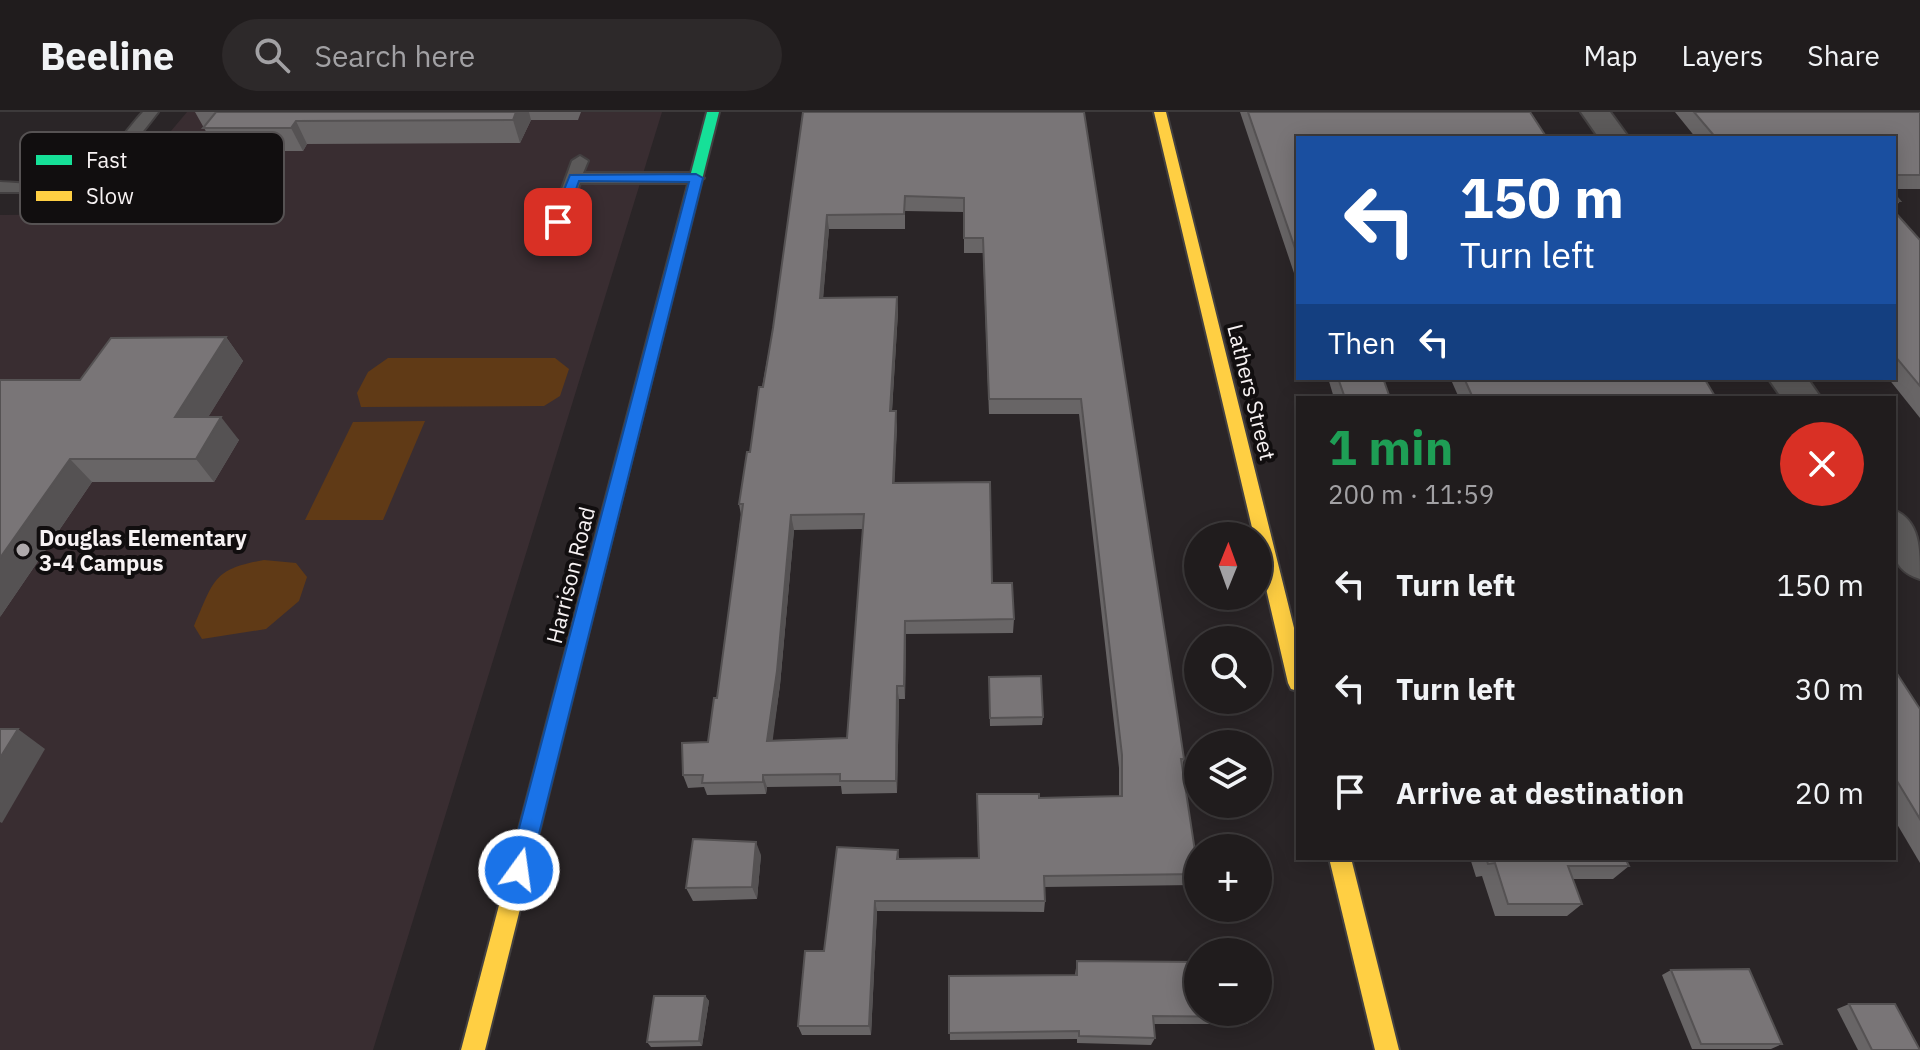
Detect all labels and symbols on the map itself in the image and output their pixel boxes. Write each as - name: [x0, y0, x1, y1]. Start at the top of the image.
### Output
- legend: [20, 132, 284, 224]
- text: Fast: [86, 145, 127, 174]
- text: Slow: [86, 181, 134, 210]
- pin: [524, 188, 592, 256]
- street label: Lathers Street: [1221, 321, 1283, 463]
- street label: Harrison Road: [539, 503, 601, 647]
- north arrow: [1184, 522, 1272, 610]
- place label: Douglas Elementary 3-4 Campus: [39, 523, 247, 577]
- marker: Douglas Elementary 3-4 Campus: [14, 541, 32, 559]
- position arrow: [477, 828, 561, 912]

